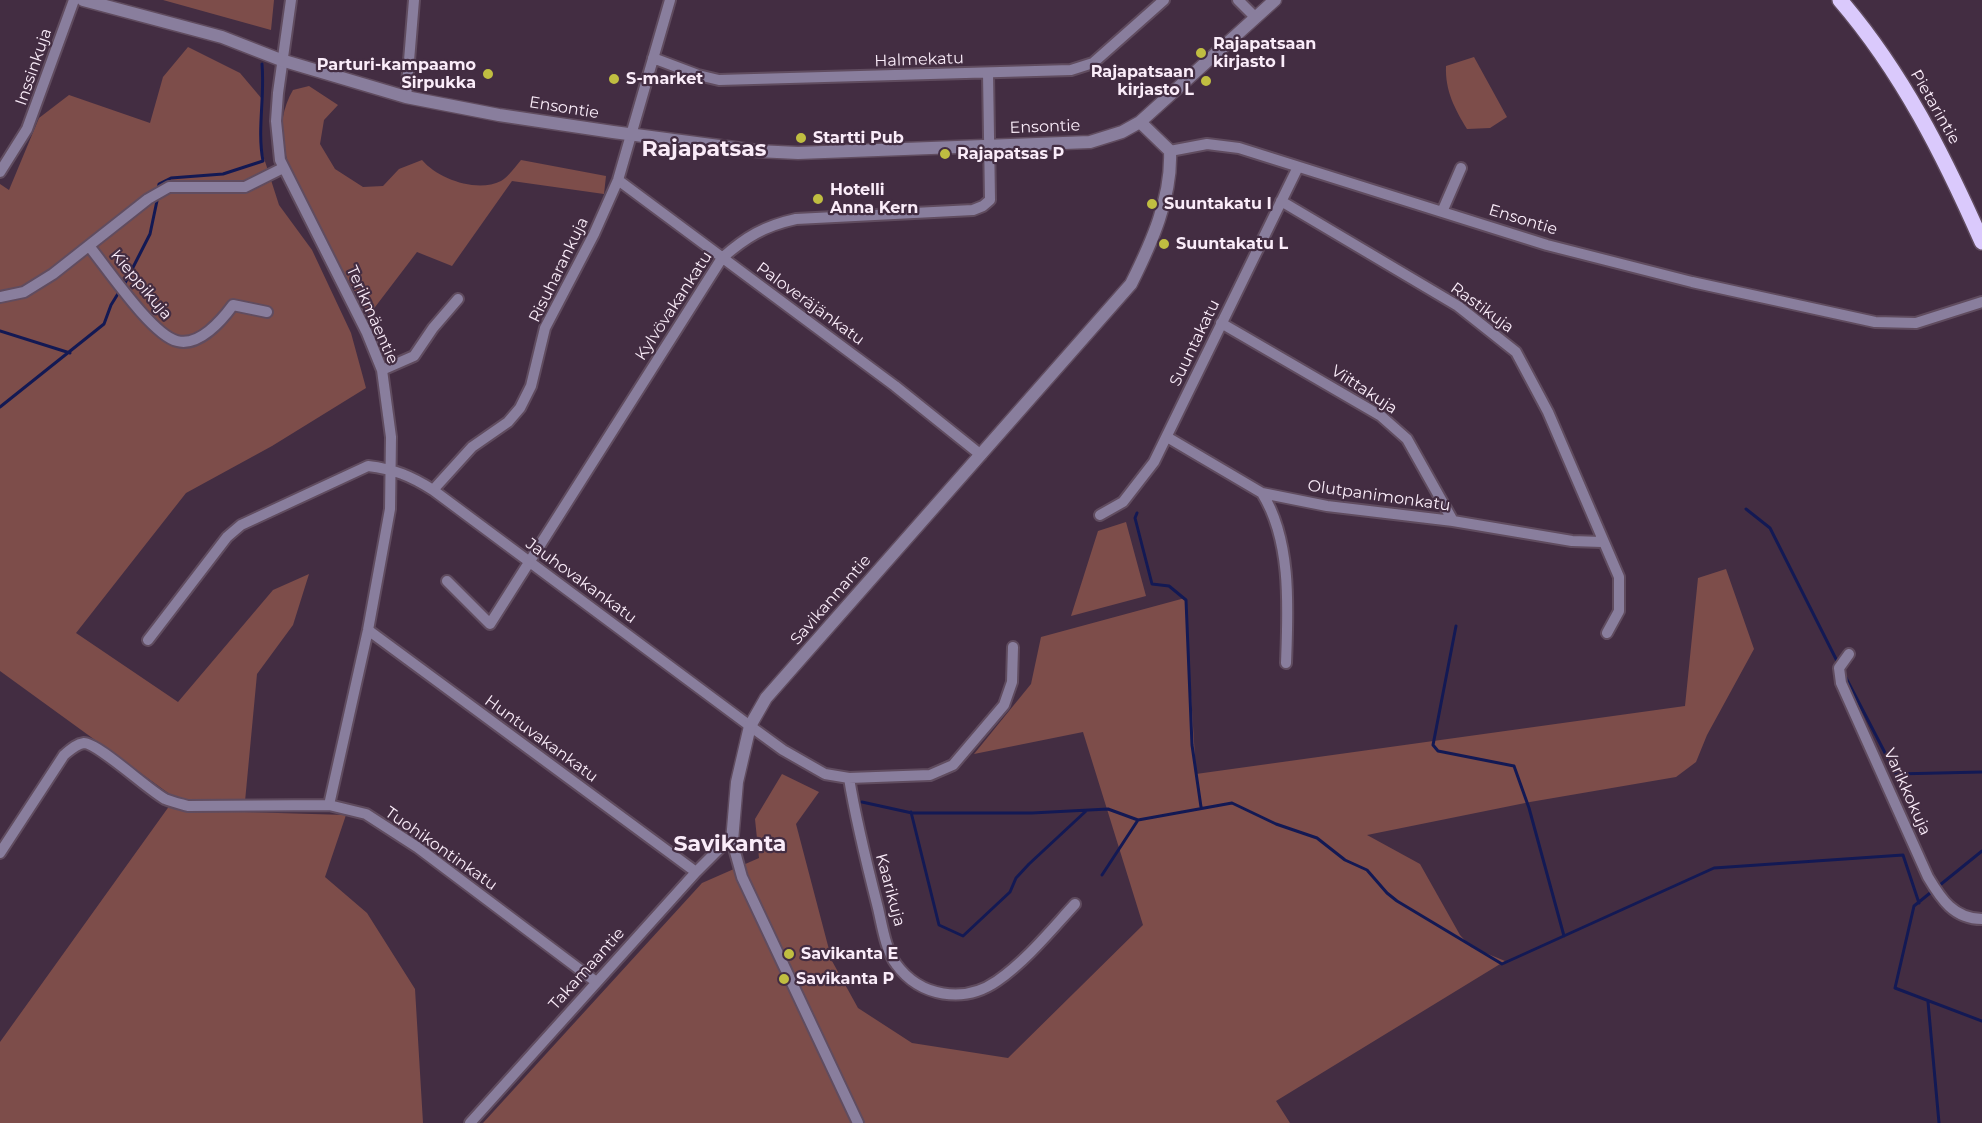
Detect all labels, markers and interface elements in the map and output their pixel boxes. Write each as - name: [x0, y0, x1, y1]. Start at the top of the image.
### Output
- street label: Inssinkuja: [12, 26, 56, 108]
- place label: Rajapatsaan kirjasto I: [1213, 34, 1316, 72]
- marker: Rajapatsaan kirjasto I: [1194, 46, 1208, 60]
- street label: Halmekatu: [874, 49, 964, 71]
- place label: Parturi-kampaamo Sirpukka: [317, 55, 476, 93]
- place label: Rajapatsaan kirjasto L: [1091, 62, 1194, 100]
- street label: Pietarintie: [1906, 66, 1964, 148]
- marker: Parturi-kampaamo Sirpukka: [481, 67, 495, 81]
- place label: S-market: [626, 69, 703, 89]
- marker: S-market: [607, 72, 621, 86]
- marker: Rajapatsaan kirjasto L: [1199, 74, 1213, 88]
- street label: Ensontie: [528, 93, 600, 123]
- street label: Ensontie: [1009, 116, 1081, 138]
- place label: Startti Pub: [813, 128, 904, 148]
- marker: Startti Pub: [794, 131, 808, 145]
- district label: Rajapatsas: [641, 137, 767, 163]
- place label: Rajapatsas P: [957, 144, 1064, 164]
- marker: Rajapatsas P: [938, 147, 952, 161]
- place label: Hotelli Anna Kern: [830, 180, 918, 218]
- marker: Hotelli Anna Kern: [811, 192, 825, 206]
- place label: Suuntakatu I: [1164, 194, 1272, 214]
- marker: Suuntakatu I: [1145, 197, 1159, 211]
- street label: Ensontie: [1486, 200, 1560, 240]
- street label: Risuharankuja: [525, 214, 593, 326]
- place label: Suuntakatu L: [1176, 234, 1288, 254]
- marker: Suuntakatu L: [1157, 237, 1171, 251]
- street label: Kieppikuja: [106, 246, 176, 324]
- street label: Kylvövakankatu: [632, 248, 716, 364]
- street label: Paloveräjänkatu: [752, 258, 868, 350]
- street label: Terikmäentie: [342, 263, 402, 367]
- street label: Rastikuja: [1447, 279, 1517, 337]
- street label: Suuntakatu: [1166, 297, 1224, 389]
- street label: Viittakuja: [1327, 361, 1401, 419]
- street label: Olutpanimonkatu: [1306, 476, 1452, 516]
- street label: Jauhovakankatu: [522, 534, 640, 628]
- street label: Savikannantie: [787, 551, 875, 649]
- street label: Huntuvakankatu: [481, 691, 601, 787]
- street label: Varikkokuja: [1879, 746, 1935, 838]
- street label: Tuohikontinkatu: [381, 803, 501, 895]
- district label: Savikanta: [674, 832, 786, 858]
- street label: Kaarikuja: [871, 851, 909, 929]
- street label: Takamaantie: [545, 924, 629, 1014]
- place label: Savikanta E: [801, 944, 898, 964]
- marker: Savikanta E: [782, 947, 796, 961]
- place label: Savikanta P: [796, 969, 894, 989]
- marker: Savikanta P: [777, 972, 791, 986]

